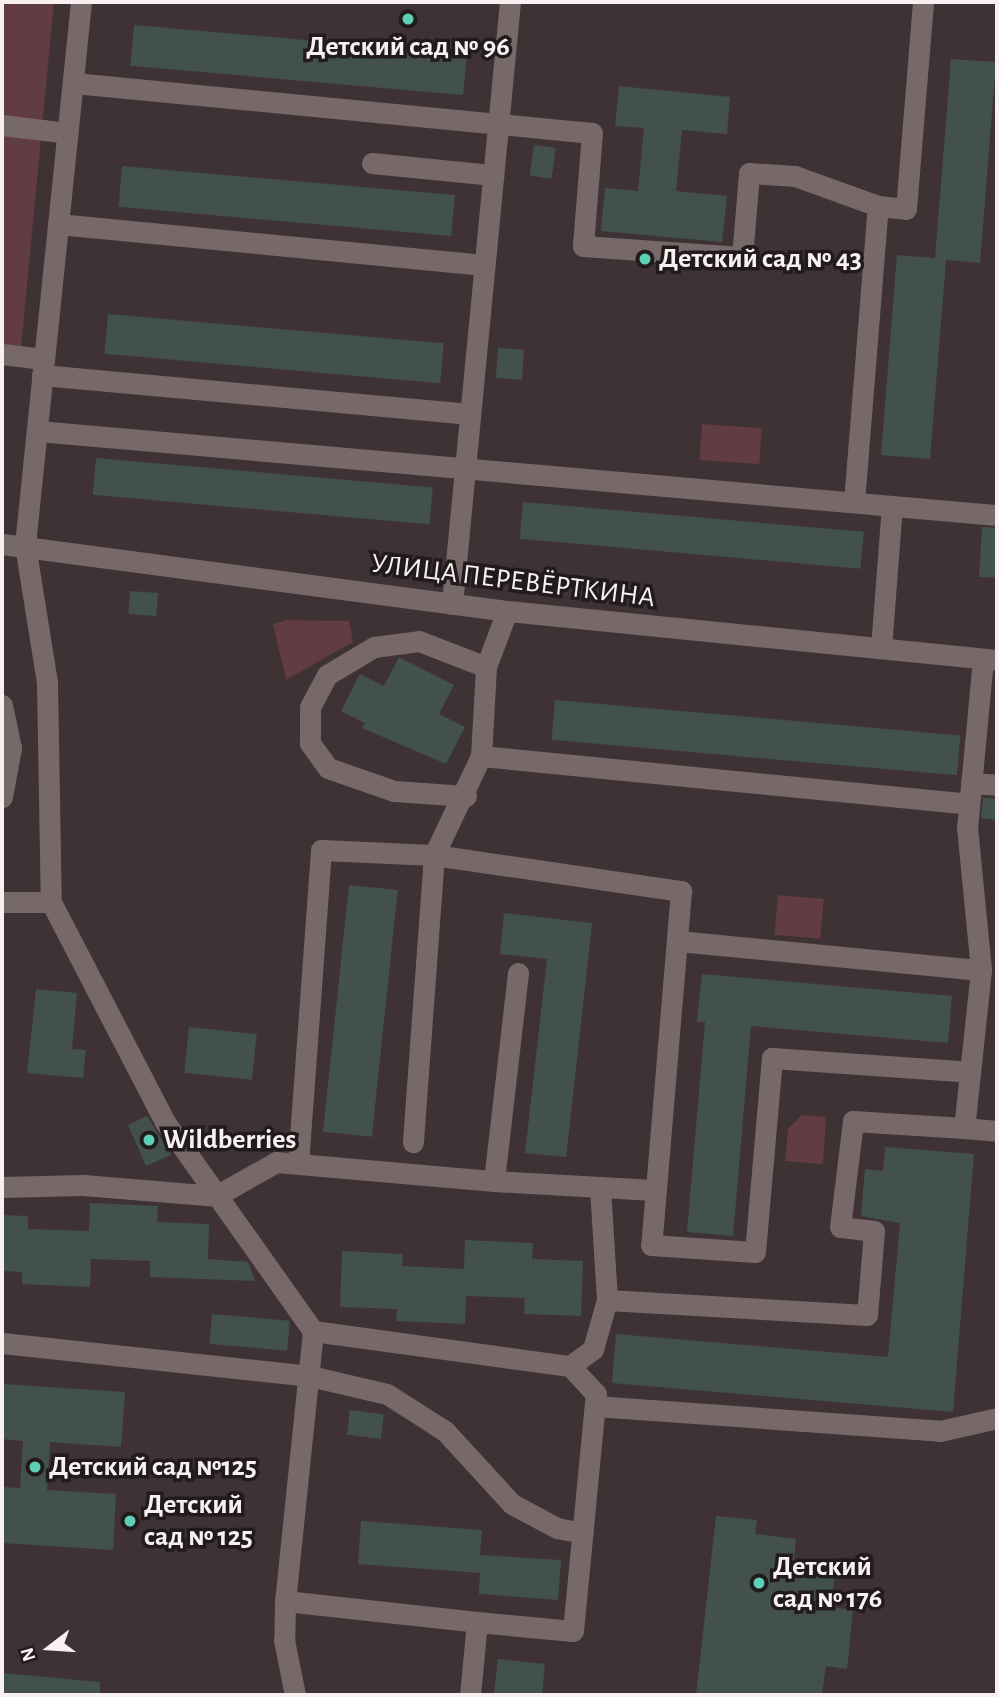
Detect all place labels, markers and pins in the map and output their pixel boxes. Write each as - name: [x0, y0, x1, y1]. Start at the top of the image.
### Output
- marker: Детский сад № 96: [400, 11, 416, 27]
- place label: Детский сад № 96: [306, 30, 510, 64]
- place label: Детский сад № 43: [659, 242, 862, 276]
- marker: Детский сад № 43: [637, 251, 653, 267]
- place label: Wildberries: [163, 1123, 296, 1157]
- marker: Wildberries: [141, 1132, 157, 1148]
- place label: Детский сад №125: [49, 1450, 257, 1484]
- marker: Детский сад №125: [27, 1459, 43, 1475]
- place label: Детский сад № 125: [144, 1488, 253, 1554]
- marker: Детский сад № 125: [122, 1513, 138, 1529]
- place label: Детский сад № 176: [773, 1550, 882, 1616]
- marker: Детский сад № 176: [751, 1575, 767, 1591]

